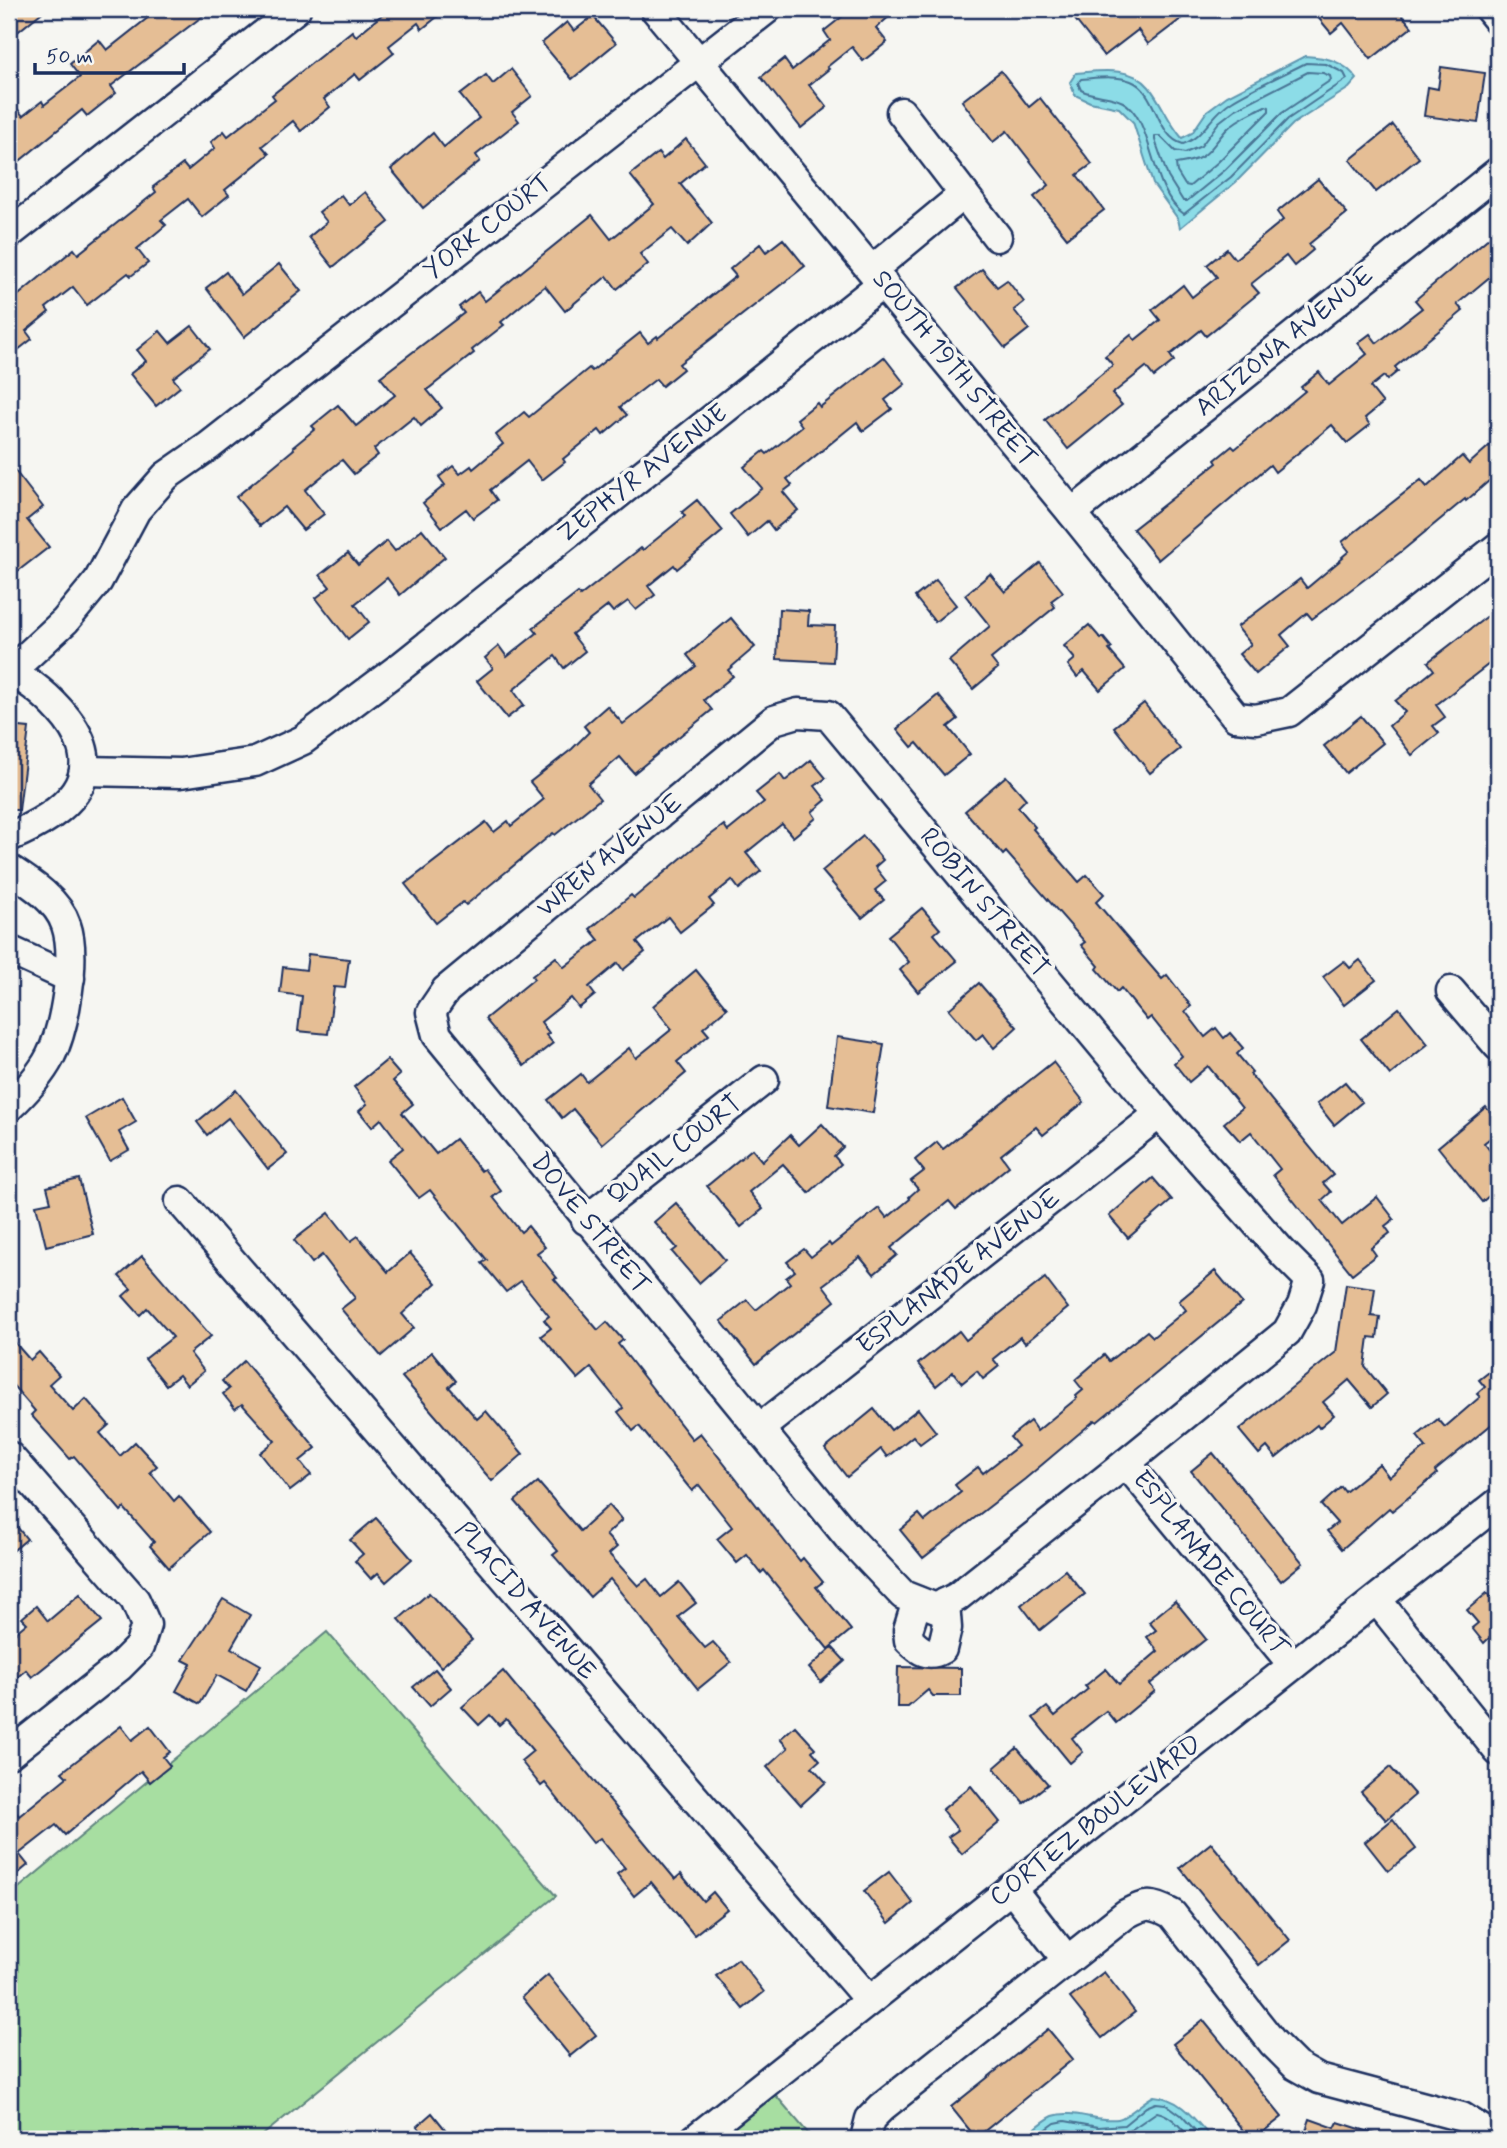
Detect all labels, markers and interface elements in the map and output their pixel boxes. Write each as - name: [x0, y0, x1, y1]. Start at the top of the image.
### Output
- scale bar: [35, 32, 184, 76]
- text: 50 m: [46, 43, 93, 71]
- street label: YORK COURT: [417, 166, 559, 288]
- street label: ARIZONA AVENUE: [1188, 259, 1382, 425]
- street label: SOUTH 19TH STREET: [864, 263, 1044, 475]
- street label: ZEPHYR AVENUE: [551, 397, 735, 551]
- street label: WREN AVENUE: [530, 787, 690, 925]
- street label: ROBIN STREET: [911, 821, 1057, 985]
- street label: QUAIL COURT: [601, 1087, 749, 1213]
- street label: DOVE STREET: [522, 1146, 658, 1302]
- street label: ESPLANADE AVENUE: [850, 1182, 1068, 1362]
- street label: ESPLANADE COURT: [1124, 1464, 1297, 1665]
- street label: PLACID AVENUE: [447, 1514, 603, 1688]
- street label: CORTEZ BOULEVARD: [983, 1727, 1209, 1915]

